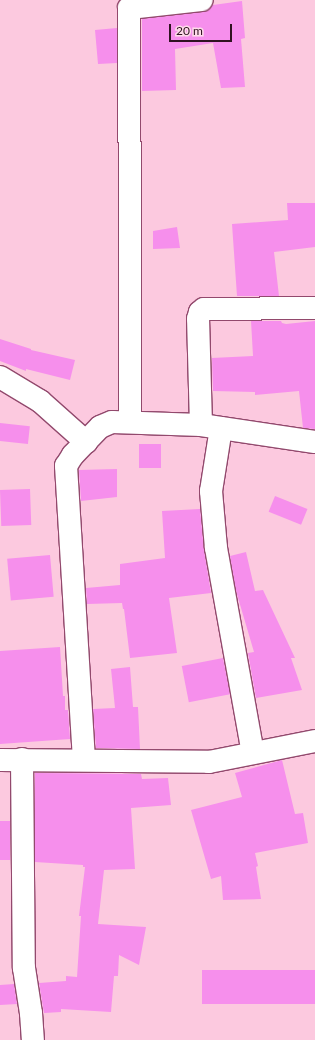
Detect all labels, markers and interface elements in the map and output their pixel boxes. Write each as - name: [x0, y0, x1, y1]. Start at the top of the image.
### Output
- scale bar: [171, 16, 234, 42]
- text: 20 m: [176, 23, 203, 38]

